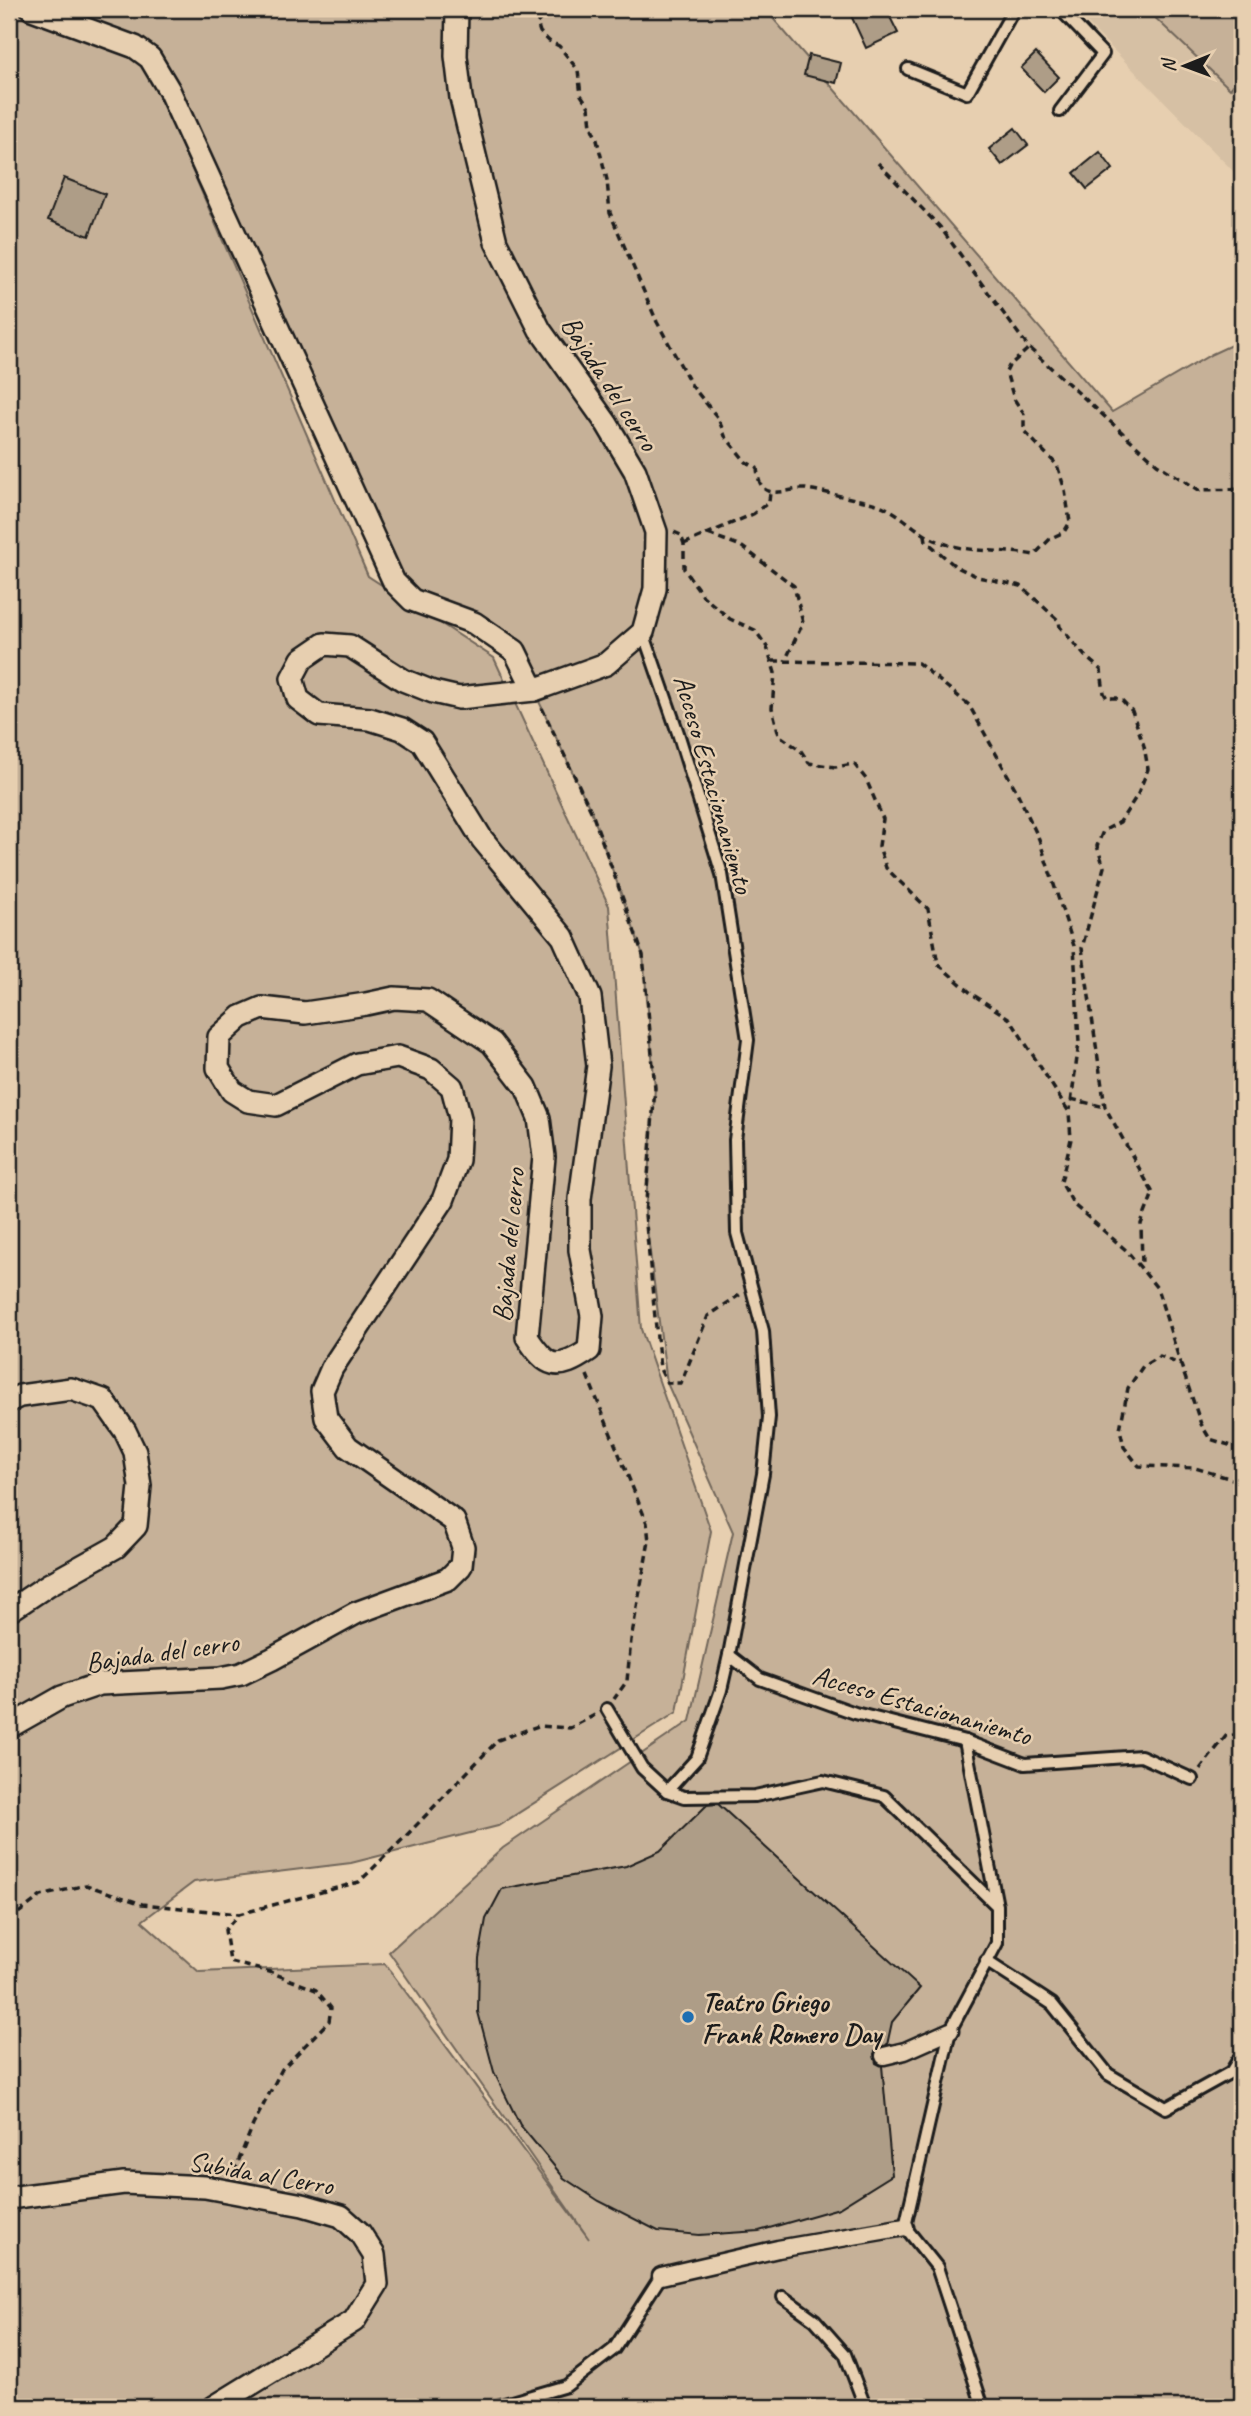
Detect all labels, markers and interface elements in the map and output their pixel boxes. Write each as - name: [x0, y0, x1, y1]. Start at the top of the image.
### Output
- north arrow: [1150, 32, 1220, 102]
- text: N: [1157, 57, 1181, 72]
- street label: Bajada del cerro: [553, 309, 668, 459]
- street label: Acceso Estacionaniemto: [666, 671, 763, 899]
- street label: Bajada del cerro: [484, 1165, 532, 1323]
- street label: Bajada del cerro: [83, 1624, 243, 1680]
- street label: Acceso Estacionaniemto: [809, 1657, 1037, 1754]
- place label: Teatro Griego Frank Romero Day: [702, 1984, 885, 2051]
- marker: Teatro Griego Frank Romero Day: [680, 2009, 696, 2025]
- street label: Subida al Cerro: [186, 2143, 338, 2203]

